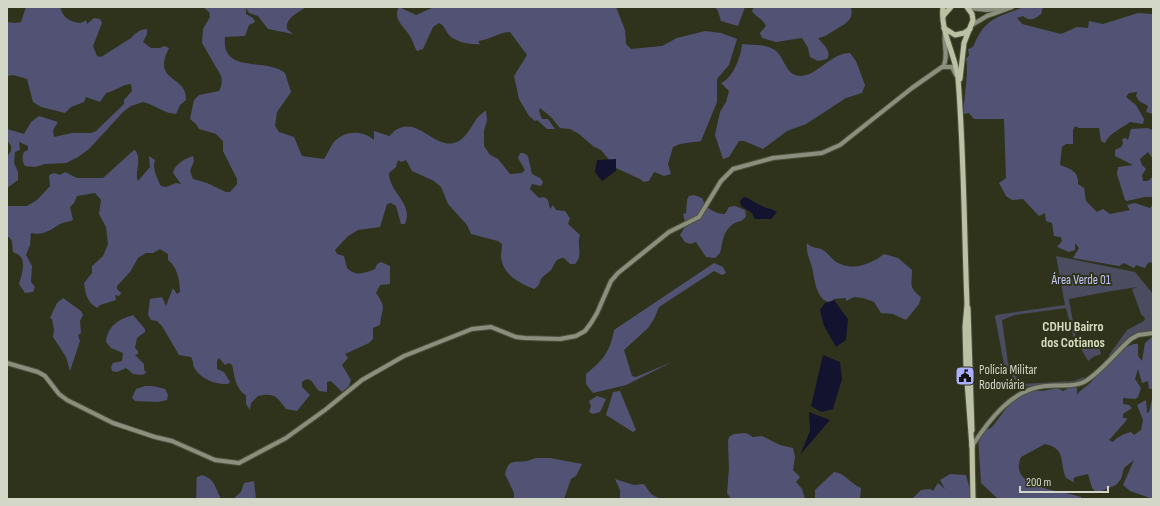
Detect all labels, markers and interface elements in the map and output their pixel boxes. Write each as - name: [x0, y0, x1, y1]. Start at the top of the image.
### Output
- park label: Área Verde 01: [1051, 272, 1111, 288]
- district label: CDHU Bairro dos Cotianos: [1041, 318, 1105, 351]
- place label: Polícia Militar Rodoviária: [979, 362, 1038, 393]
- public building icon: Polícia Militar Rodoviária: [954, 365, 976, 387]
- scale bar: [1020, 468, 1108, 494]
- text: 200 m: [1026, 475, 1052, 490]

